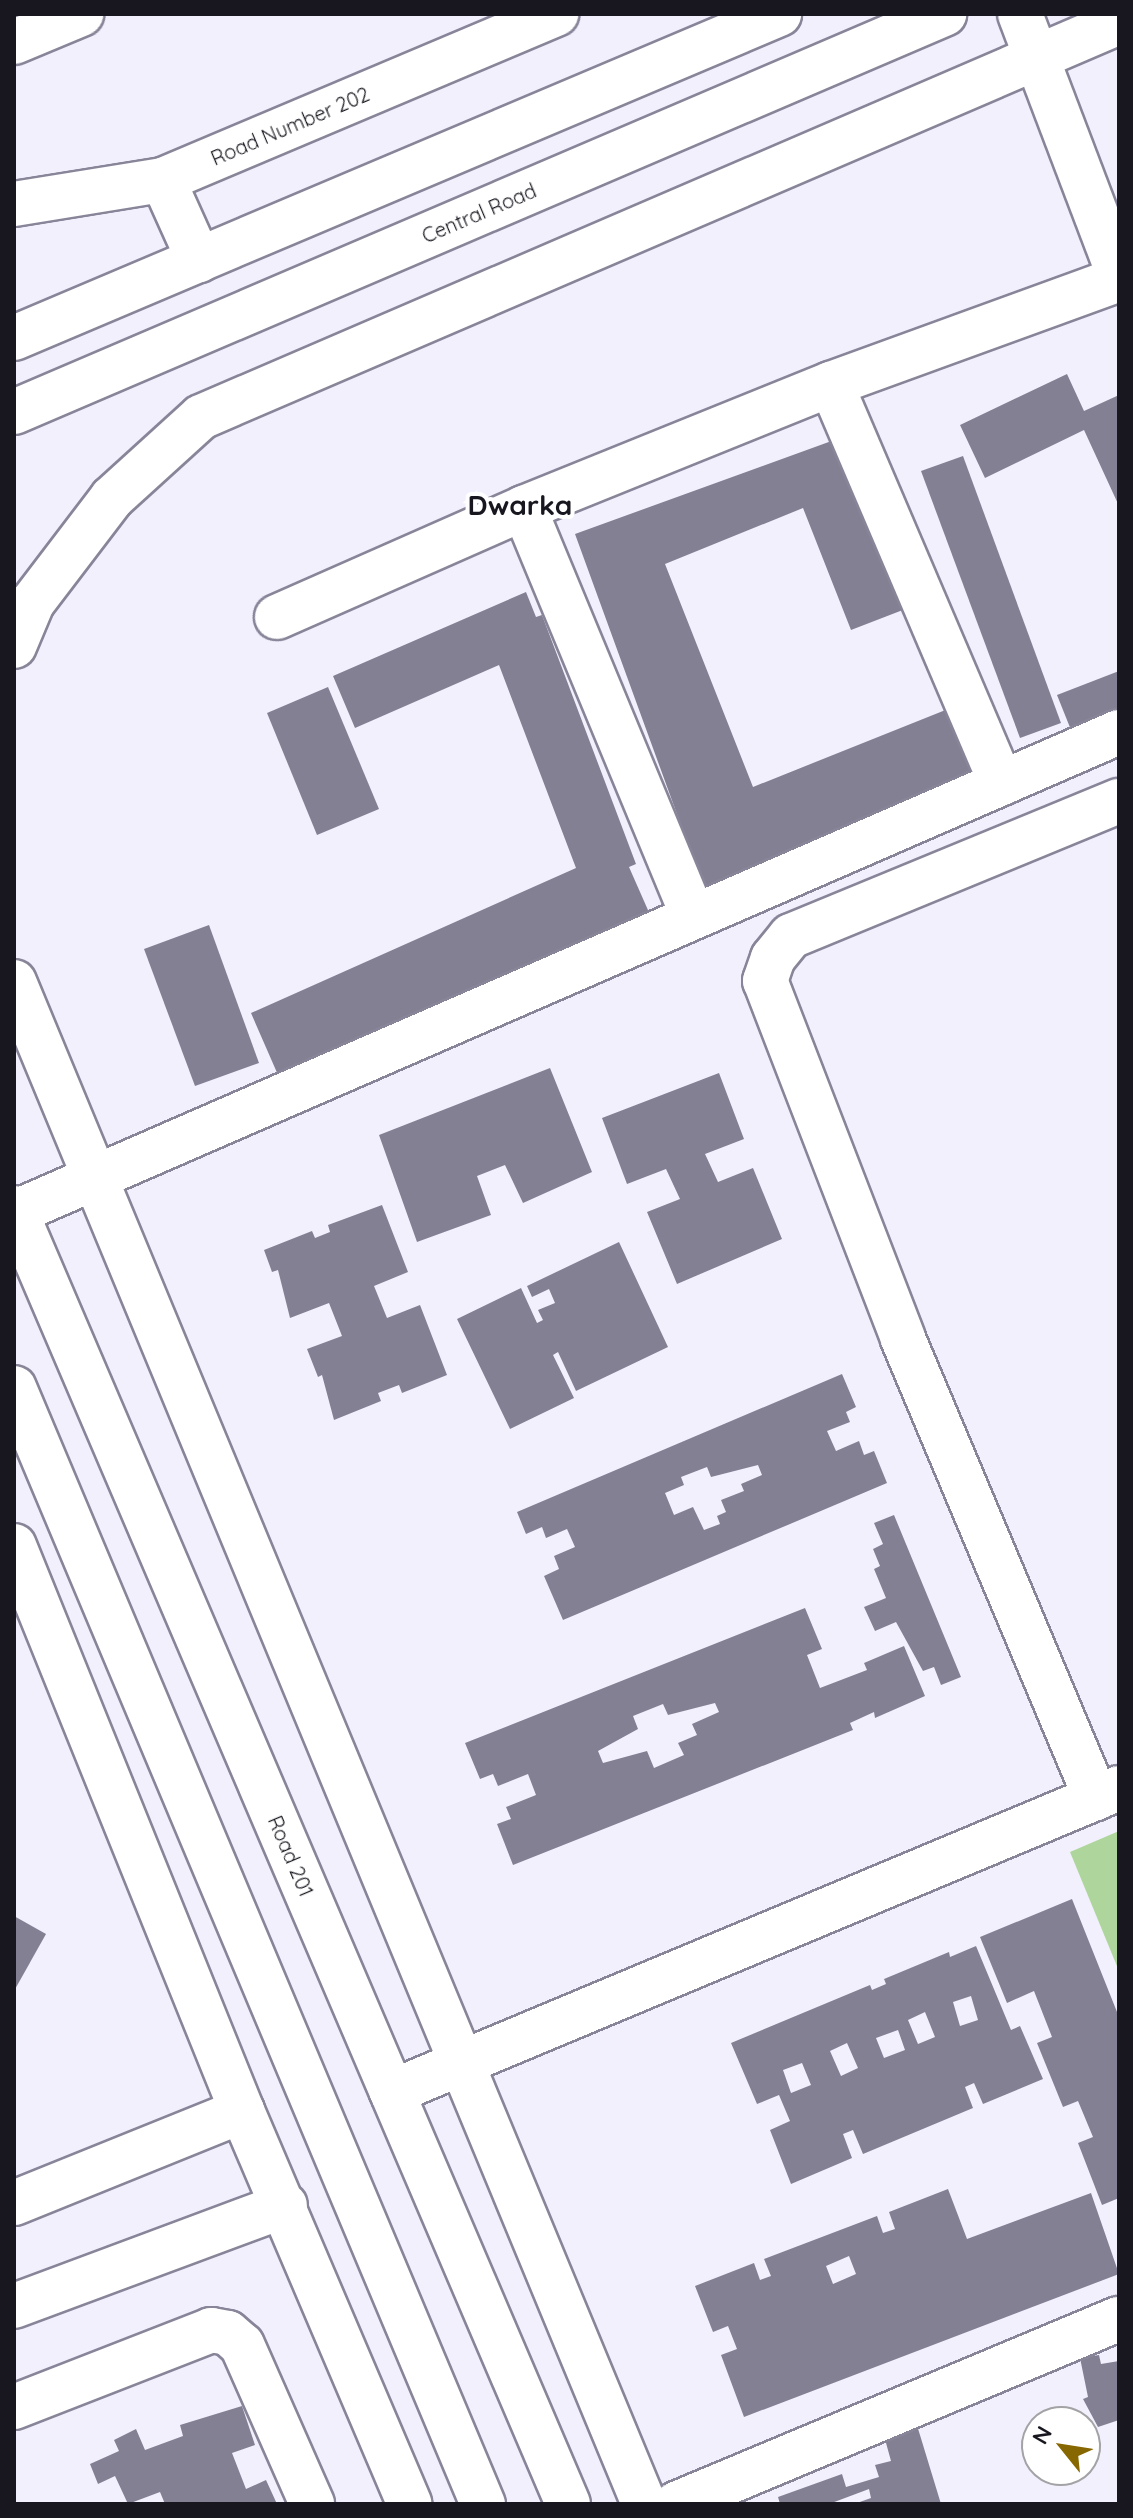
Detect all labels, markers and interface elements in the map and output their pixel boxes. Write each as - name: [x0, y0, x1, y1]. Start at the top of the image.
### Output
- street label: Road Number 202: [207, 82, 373, 170]
- street label: Central Road: [418, 178, 540, 248]
- district label: Dwarka: [468, 488, 572, 522]
- street label: Road 201: [263, 1812, 319, 1900]
- north arrow: [1021, 2406, 1101, 2486]
- text: N: [1026, 2421, 1058, 2449]

